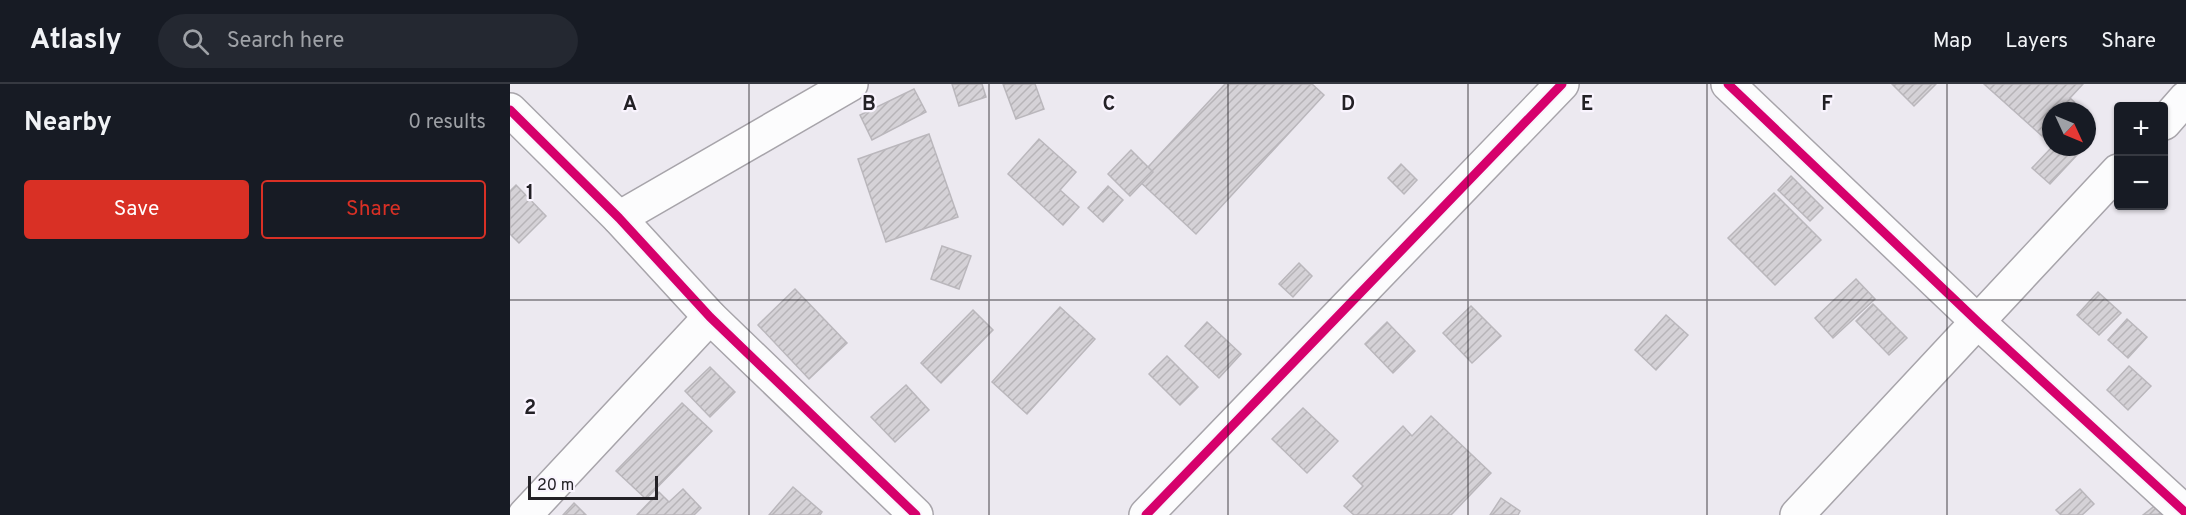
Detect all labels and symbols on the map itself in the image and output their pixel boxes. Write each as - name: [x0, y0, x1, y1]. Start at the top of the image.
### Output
- text: A: [623, 92, 637, 118]
- text: B: [862, 92, 876, 118]
- text: C: [1103, 92, 1115, 118]
- text: D: [1341, 92, 1355, 118]
- text: E: [1581, 92, 1593, 118]
- text: F: [1821, 92, 1833, 118]
- north arrow: [2042, 102, 2096, 156]
- text: 1: [526, 181, 534, 207]
- text: 2: [524, 396, 536, 422]
- scale bar: [528, 473, 658, 500]

